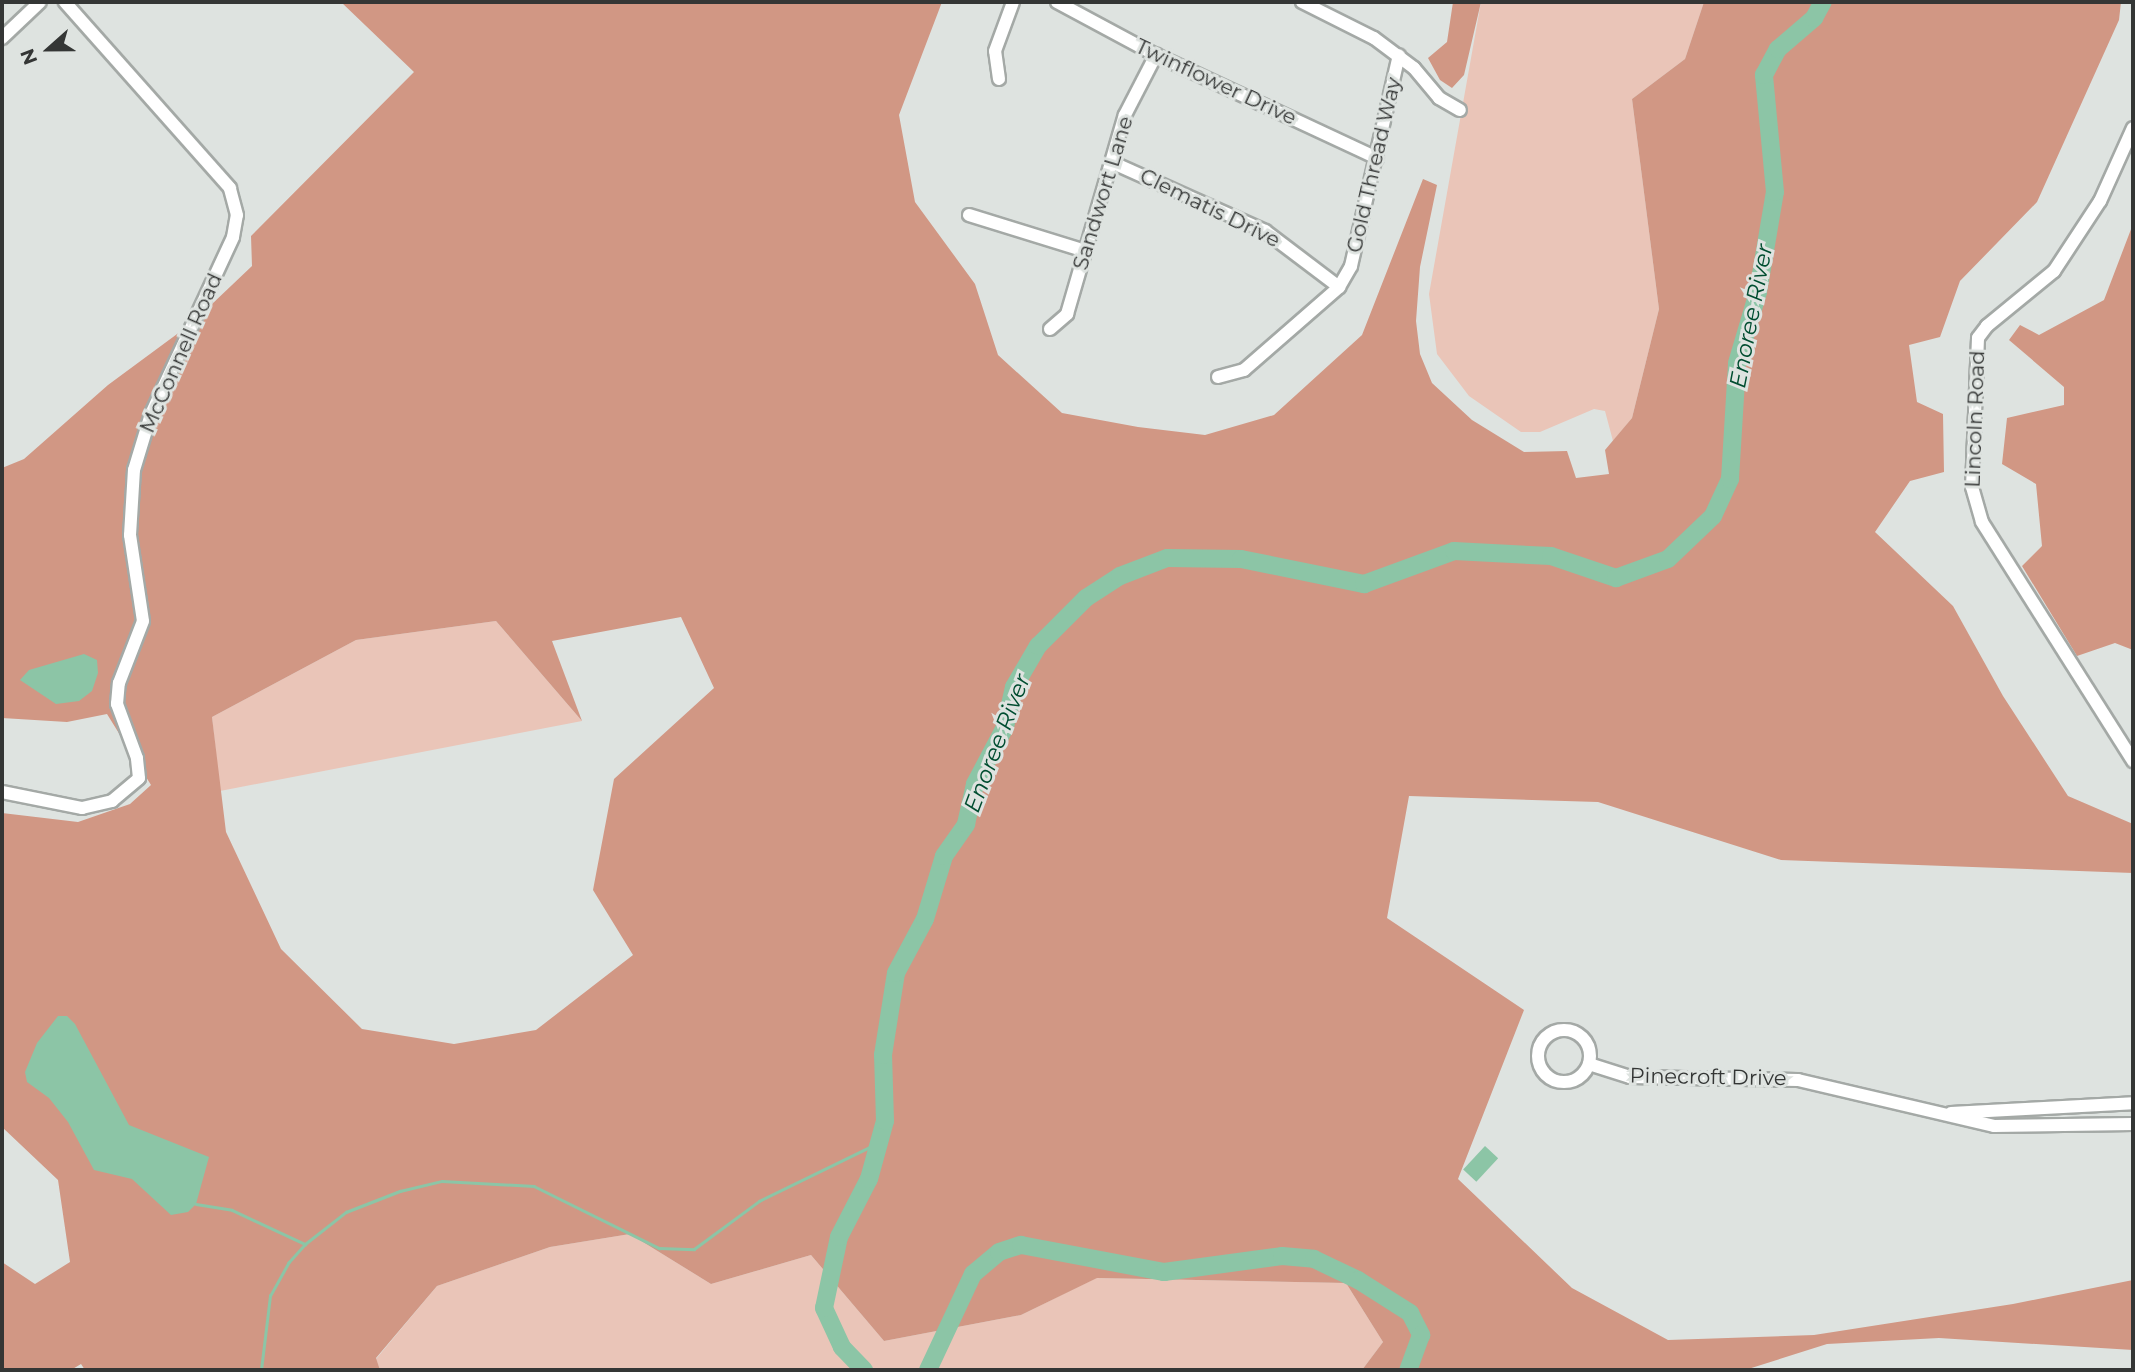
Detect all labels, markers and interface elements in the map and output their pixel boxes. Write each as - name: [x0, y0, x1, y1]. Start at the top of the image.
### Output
- north arrow: [14, 14, 84, 84]
- street label: Twinflower Drive: [1131, 34, 1301, 130]
- text: N: [15, 45, 42, 68]
- street label: Gold Thread Way: [1342, 75, 1406, 255]
- street label: Sandwort Lane: [1068, 113, 1138, 273]
- street label: Clematis Drive: [1136, 163, 1284, 253]
- water label: Enoree River: [1724, 242, 1778, 390]
- street label: McConnell Road: [134, 269, 228, 437]
- street label: Lincoln Road: [1960, 350, 1990, 488]
- water label: Enoree River: [958, 670, 1036, 816]
- street label: Pinecroft Drive: [1629, 1063, 1787, 1091]

